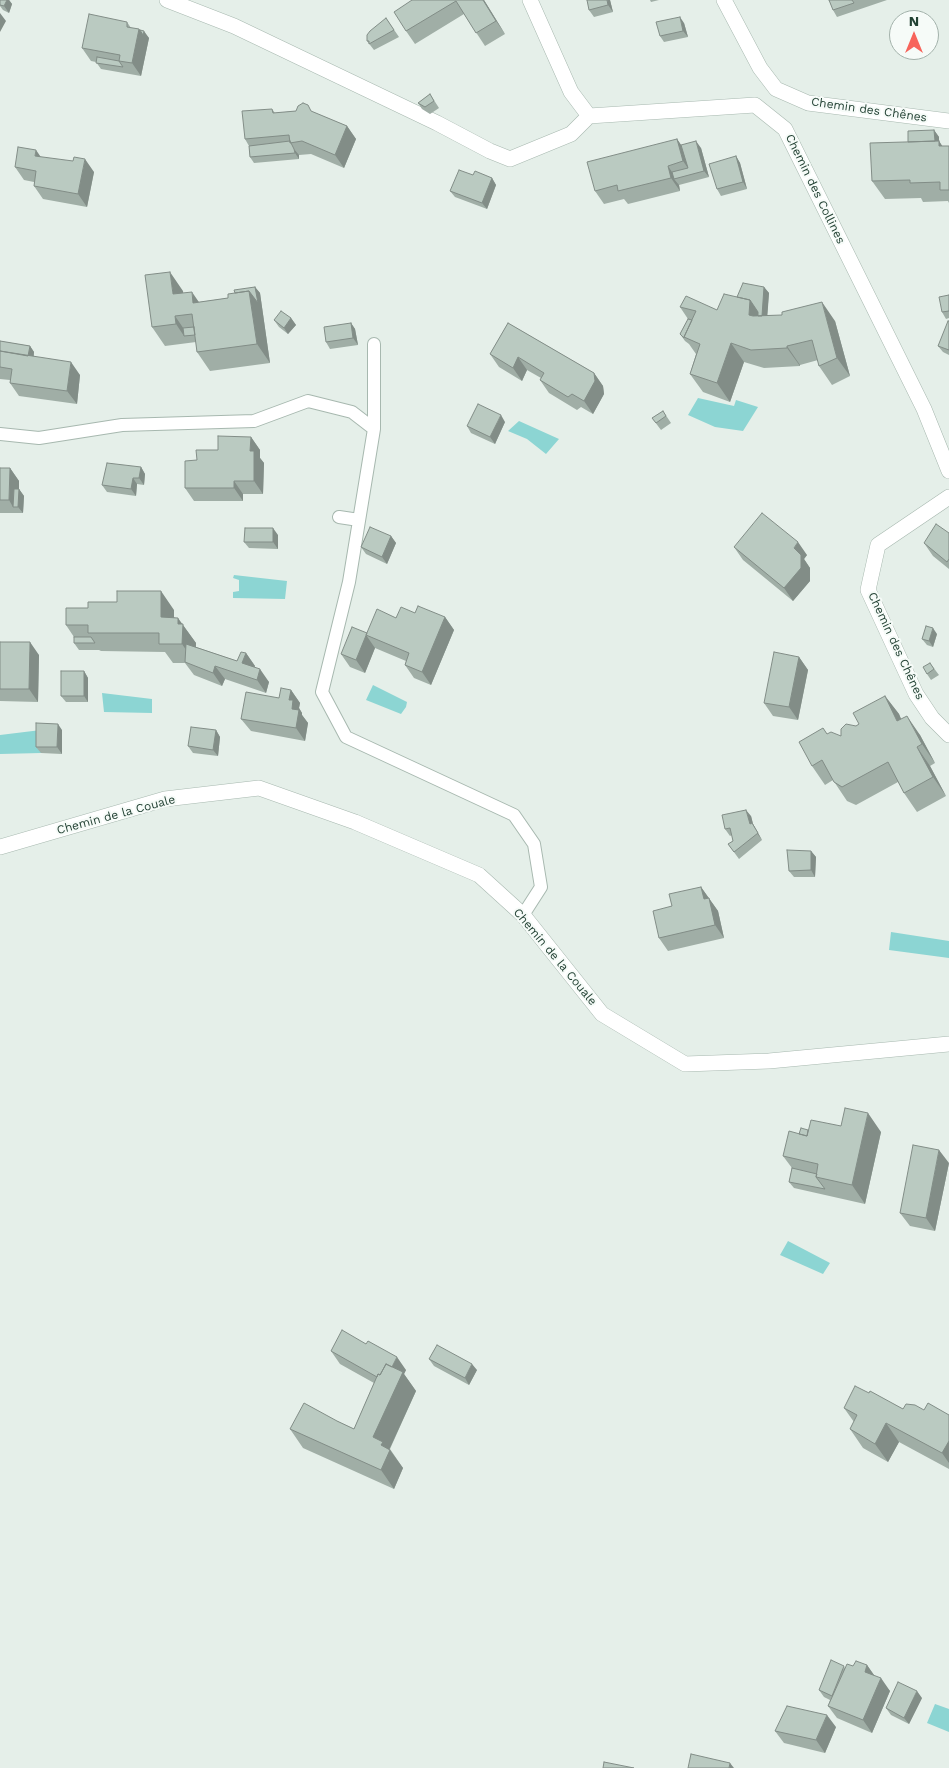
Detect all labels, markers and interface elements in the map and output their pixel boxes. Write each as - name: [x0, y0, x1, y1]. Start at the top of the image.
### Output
- north arrow: [889, 10, 939, 60]
- text: N: [909, 13, 919, 29]
- street label: Chemin des Chênes: [810, 95, 928, 125]
- street label: Chemin des Collines: [782, 132, 848, 246]
- street label: Chemin des Chênes: [865, 590, 927, 702]
- street label: Chemin de la Couale: [55, 792, 177, 838]
- street label: Chemin de la Couale: [510, 906, 600, 1008]

